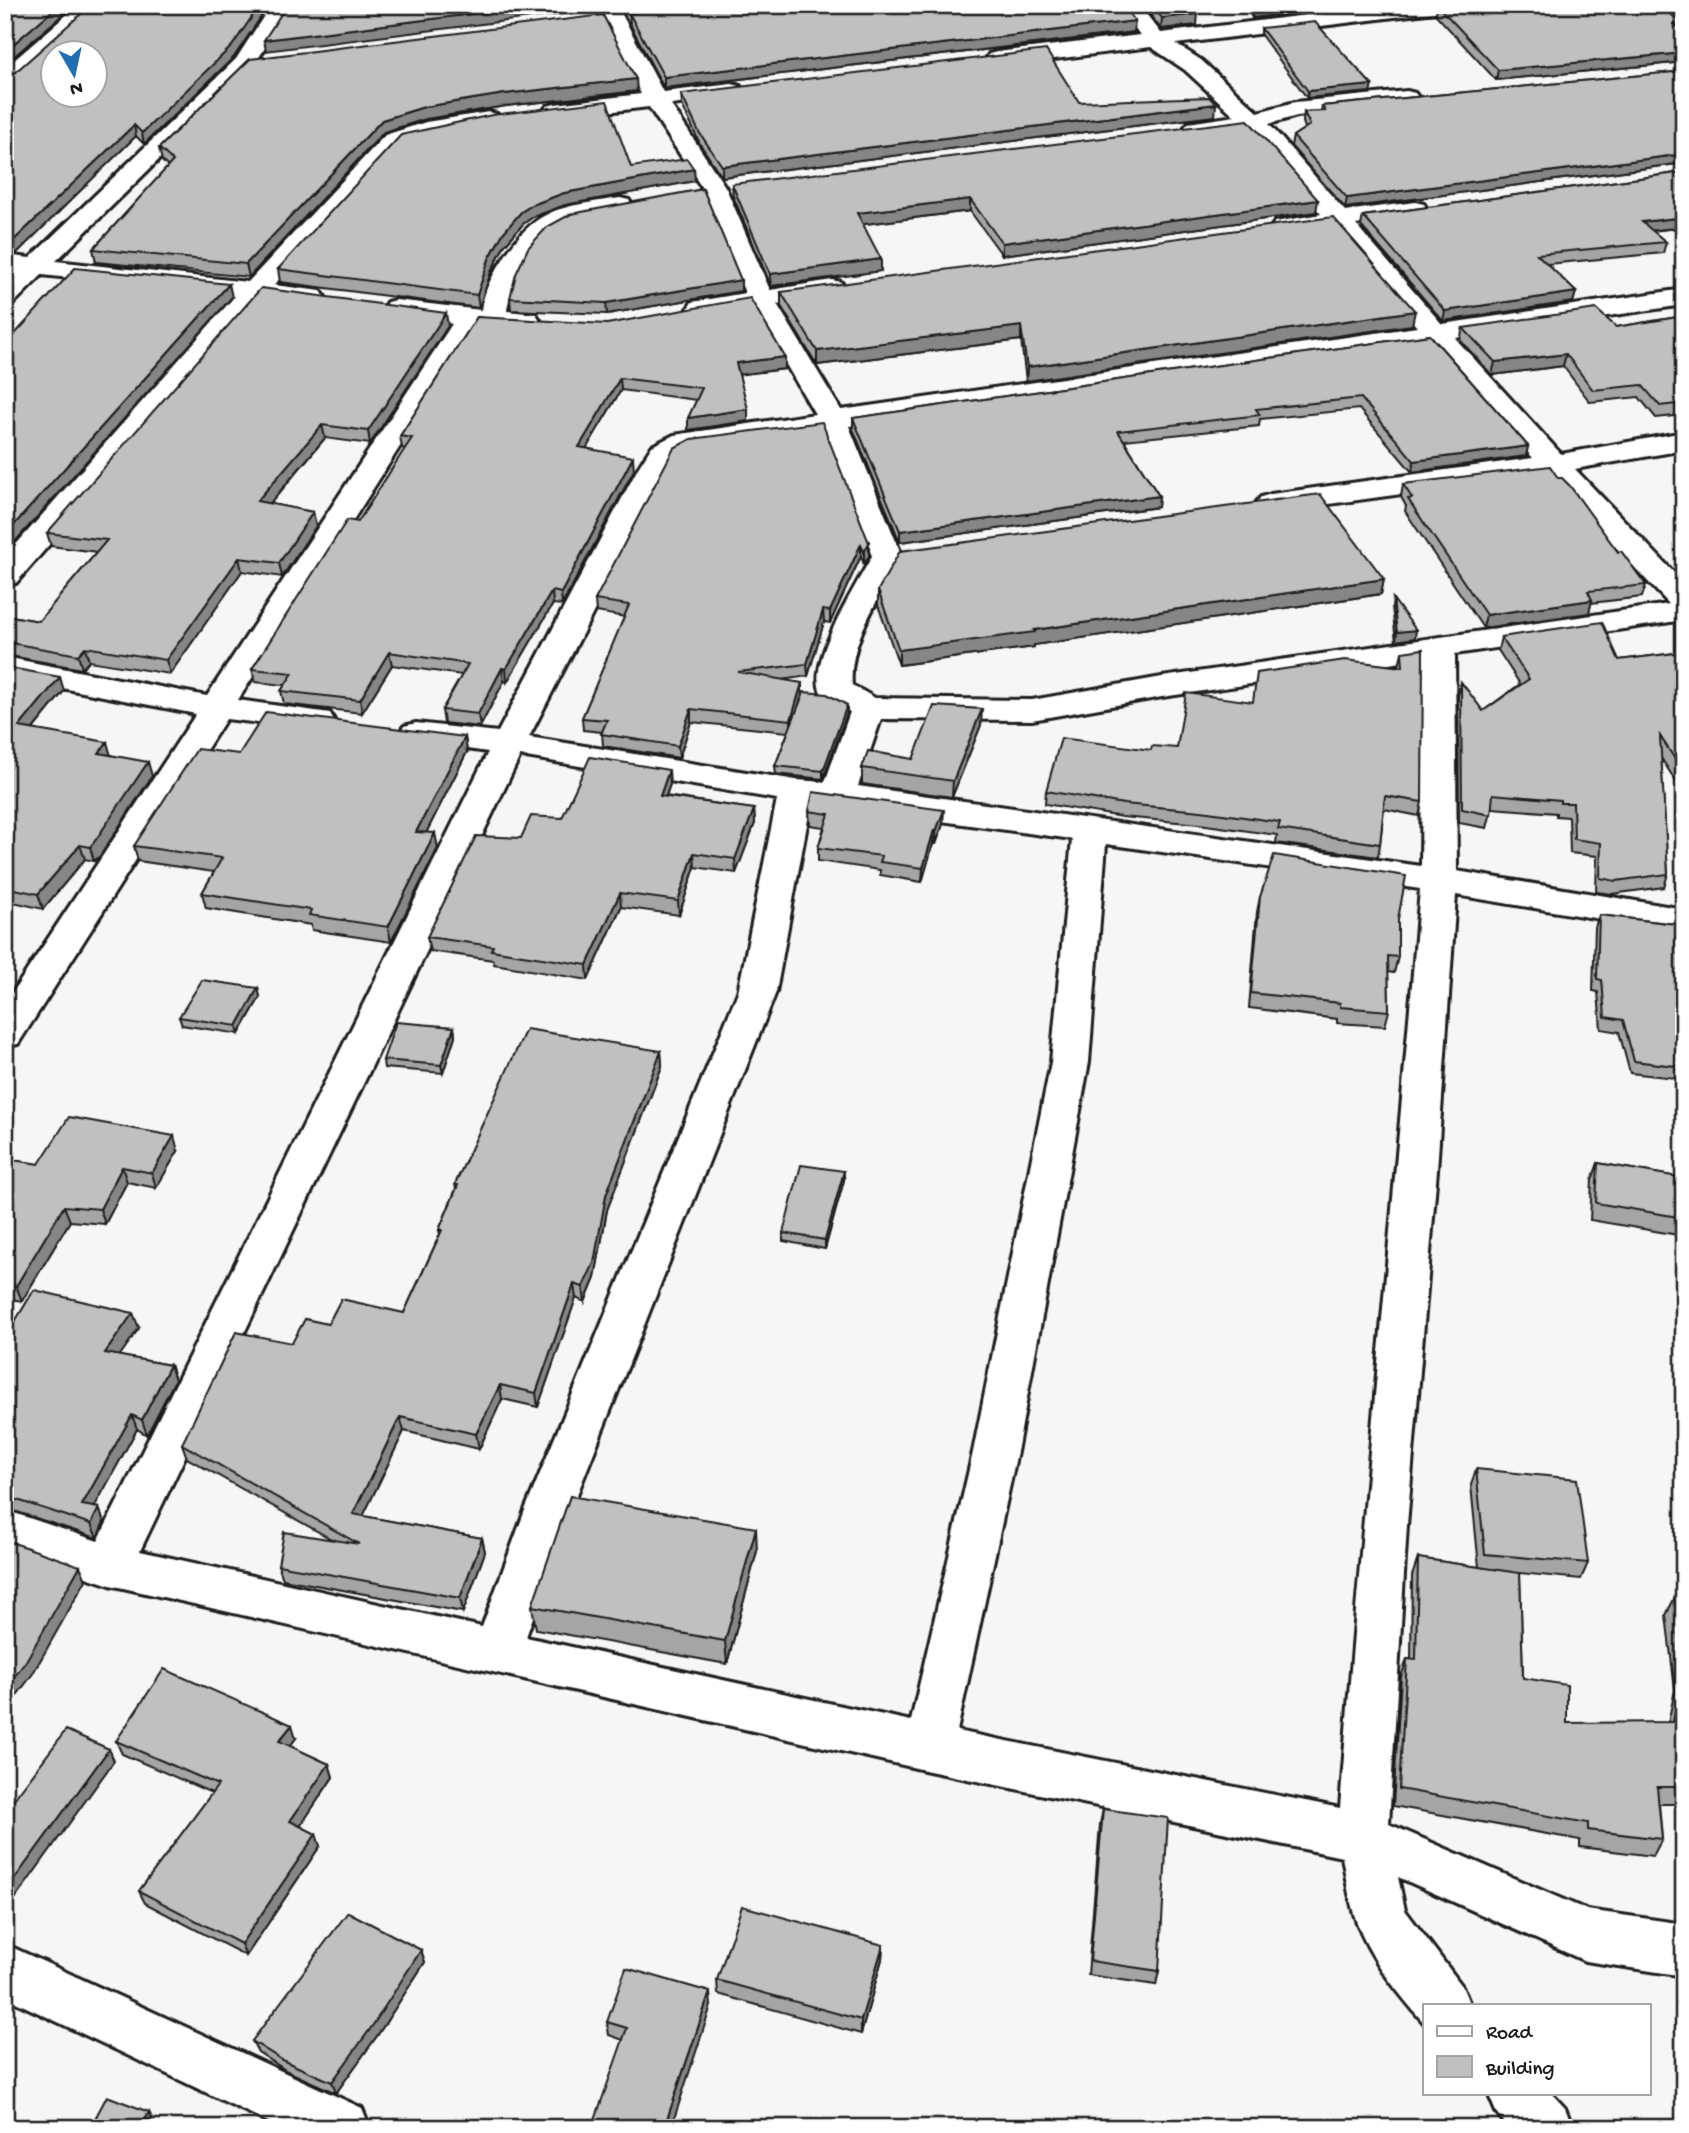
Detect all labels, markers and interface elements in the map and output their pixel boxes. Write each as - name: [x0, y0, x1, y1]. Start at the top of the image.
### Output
- north arrow: [38, 38, 108, 108]
- text: N: [68, 75, 84, 100]
- legend: [1423, 2004, 1650, 2094]
- text: Road: [1486, 2022, 1534, 2047]
- text: Building: [1485, 2058, 1555, 2083]

